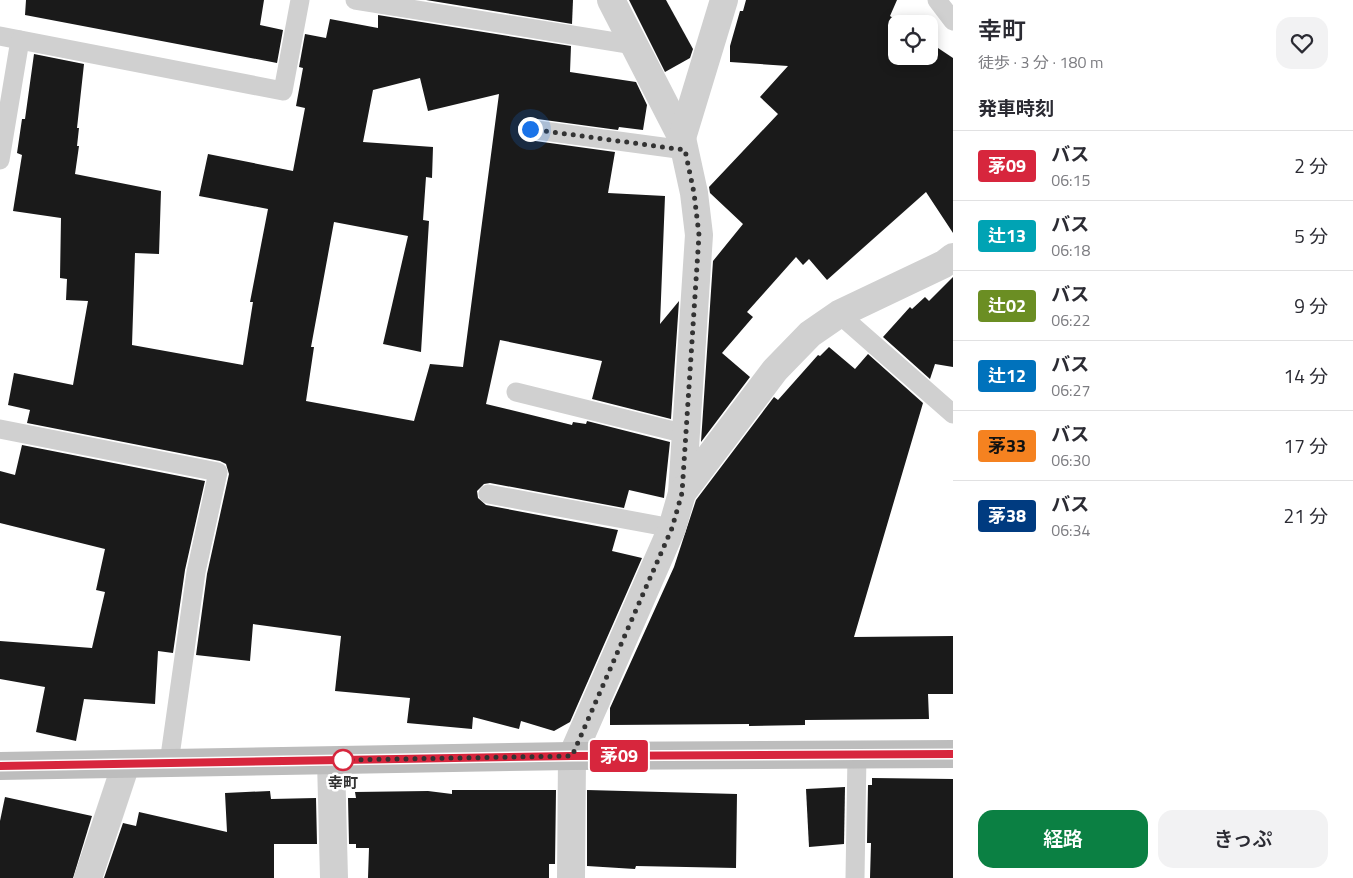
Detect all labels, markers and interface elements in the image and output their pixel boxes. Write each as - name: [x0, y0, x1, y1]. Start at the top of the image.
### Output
- text: 幸町: [978, 12, 1026, 48]
- map controls: [888, 15, 938, 65]
- button: locate: [888, 15, 938, 65]
- button: heart: [1276, 17, 1328, 69]
- text: 徒歩 · 3 分 · 180 m: [978, 50, 1103, 74]
- text: 発車時刻: [978, 93, 1054, 122]
- your location: [518, 117, 543, 142]
- text: バス: [1051, 139, 1089, 168]
- text: 2 分: [1294, 151, 1328, 180]
- text: 茅09: [988, 152, 1026, 179]
- text: 06:15: [1051, 168, 1090, 192]
- text: バス: [1051, 209, 1089, 238]
- text: 5 分: [1294, 221, 1328, 250]
- text: 辻13: [988, 222, 1026, 249]
- text: 06:18: [1051, 238, 1090, 262]
- text: バス: [1051, 279, 1089, 308]
- text: 9 分: [1294, 291, 1328, 320]
- text: 辻02: [988, 292, 1026, 319]
- text: 06:22: [1051, 308, 1090, 332]
- text: バス: [1051, 349, 1089, 378]
- text: 14 分: [1284, 361, 1328, 390]
- text: 辻12: [988, 362, 1026, 389]
- text: 06:27: [1051, 378, 1090, 402]
- text: バス: [1051, 419, 1089, 448]
- text: 17 分: [1284, 431, 1328, 460]
- text: 茅33: [988, 432, 1026, 459]
- text: 06:30: [1051, 448, 1090, 472]
- text: バス: [1051, 489, 1089, 518]
- text: 21 分: [1284, 501, 1328, 530]
- text: 茅38: [988, 502, 1026, 529]
- text: 06:34: [1051, 518, 1090, 542]
- line badge: 茅09: [590, 740, 648, 772]
- text: 茅09: [600, 742, 638, 769]
- marker: 幸町: [332, 749, 354, 771]
- place label: 幸町: [328, 771, 358, 794]
- button: 経路: [978, 810, 1148, 868]
- button: きっぷ: [1158, 810, 1328, 868]

